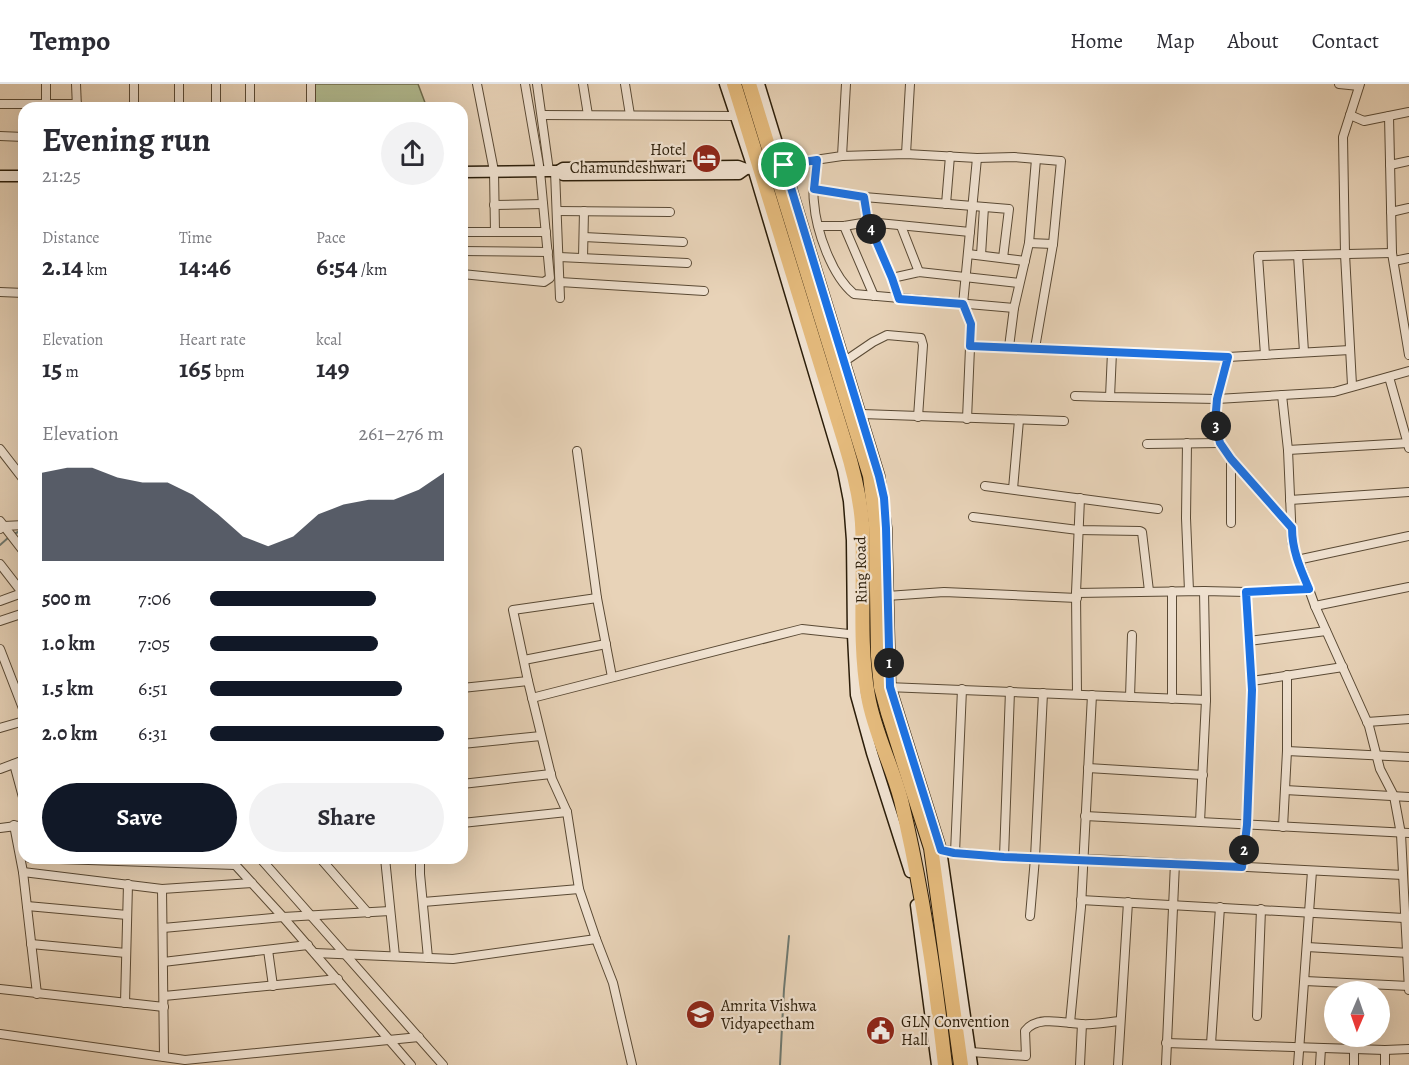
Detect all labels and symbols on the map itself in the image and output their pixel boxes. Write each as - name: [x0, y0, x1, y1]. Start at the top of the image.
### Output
- place label: Hotel Chamundeshwari: [570, 139, 686, 179]
- pin: [758, 139, 809, 190]
- hotel icon: Hotel Chamundeshwari: [691, 142, 723, 174]
- pin: 4: [856, 214, 886, 244]
- pin: 3: [1201, 411, 1231, 441]
- street label: Ring Road: [849, 536, 873, 604]
- pin: 1: [874, 648, 904, 678]
- pin: 2: [1229, 835, 1259, 865]
- north arrow: [1324, 981, 1390, 1047]
- place label: Amrita Vishwa Vidyapeetham: [720, 995, 817, 1035]
- school or university icon: Amrita Vishwa Vidyapeetham: [684, 998, 716, 1030]
- place label: GLN Convention Hall: [901, 1011, 1010, 1051]
- public building icon: GLN Convention Hall: [864, 1014, 896, 1046]

